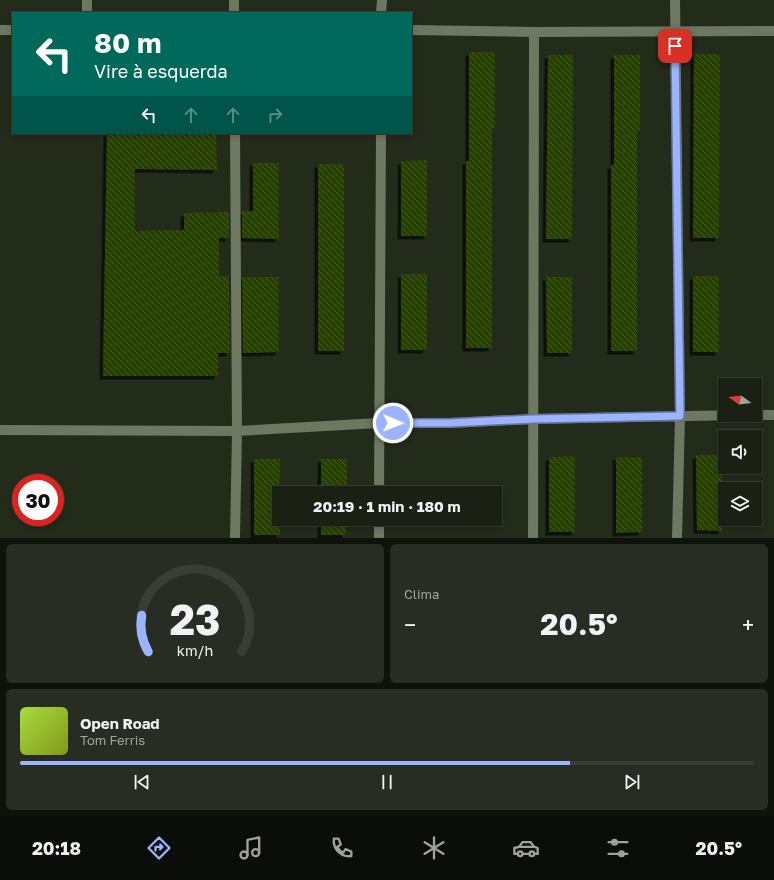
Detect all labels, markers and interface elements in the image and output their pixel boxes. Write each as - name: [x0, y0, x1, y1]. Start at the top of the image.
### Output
- text: 80 m: [94, 26, 162, 59]
- icon: left: [28, 28, 80, 80]
- pin: [658, 29, 692, 63]
- icon: arrive: [664, 35, 686, 57]
- text: Vire à esquerda: [94, 60, 228, 82]
- icon: left: [138, 104, 160, 126]
- icon: ahead: [180, 104, 202, 126]
- icon: ahead: [222, 104, 244, 126]
- icon: right: [264, 104, 286, 126]
- north arrow: [718, 378, 762, 422]
- map controls: [718, 378, 762, 526]
- position arrow: [372, 402, 414, 444]
- button: sound: [718, 430, 762, 474]
- speed limit sign: 30: [12, 474, 64, 526]
- button: layers: [718, 482, 762, 526]
- text: 20:19 · 1 min · 180 m: [313, 497, 461, 515]
- text: Clima: [404, 586, 439, 602]
- text: 23: [170, 593, 220, 643]
- text: 20.5°: [540, 606, 618, 642]
- text: −: [404, 611, 416, 638]
- text: +: [742, 611, 754, 638]
- text: km/h: [177, 641, 213, 658]
- text: Open Road: [80, 714, 160, 732]
- text: Tom Ferris: [80, 732, 145, 748]
- icon: previous: [131, 771, 153, 793]
- icon: pause: [376, 771, 398, 793]
- icon: next: [621, 771, 643, 793]
- icon: directions: [145, 834, 173, 862]
- icon: music: [237, 834, 265, 862]
- icon: phone: [328, 834, 356, 862]
- icon: climate: [420, 834, 448, 862]
- icon: car: [512, 834, 540, 862]
- icon: filters: [604, 834, 632, 862]
- text: 20:18: [32, 837, 81, 859]
- text: 20.5°: [696, 837, 742, 859]

